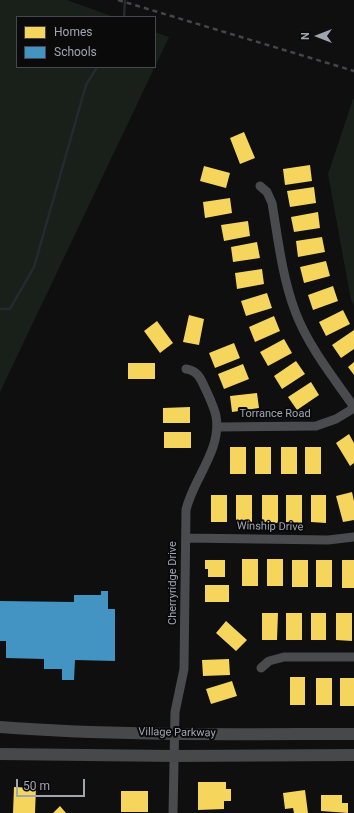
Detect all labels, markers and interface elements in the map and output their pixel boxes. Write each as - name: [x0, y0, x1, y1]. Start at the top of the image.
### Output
- legend: [16, 16, 156, 68]
- north arrow: [298, 16, 338, 56]
- text: Homes: [54, 25, 92, 39]
- text: N: [299, 32, 312, 40]
- text: Schools: [54, 45, 97, 59]
- street label: Torrance Road: [239, 407, 311, 421]
- street label: Winship Drive: [237, 520, 303, 534]
- street label: Cherryridge Drive: [166, 541, 180, 625]
- street label: Village Parkway: [138, 726, 216, 740]
- scale bar: [18, 771, 87, 797]
- text: 50 m: [23, 779, 50, 793]

